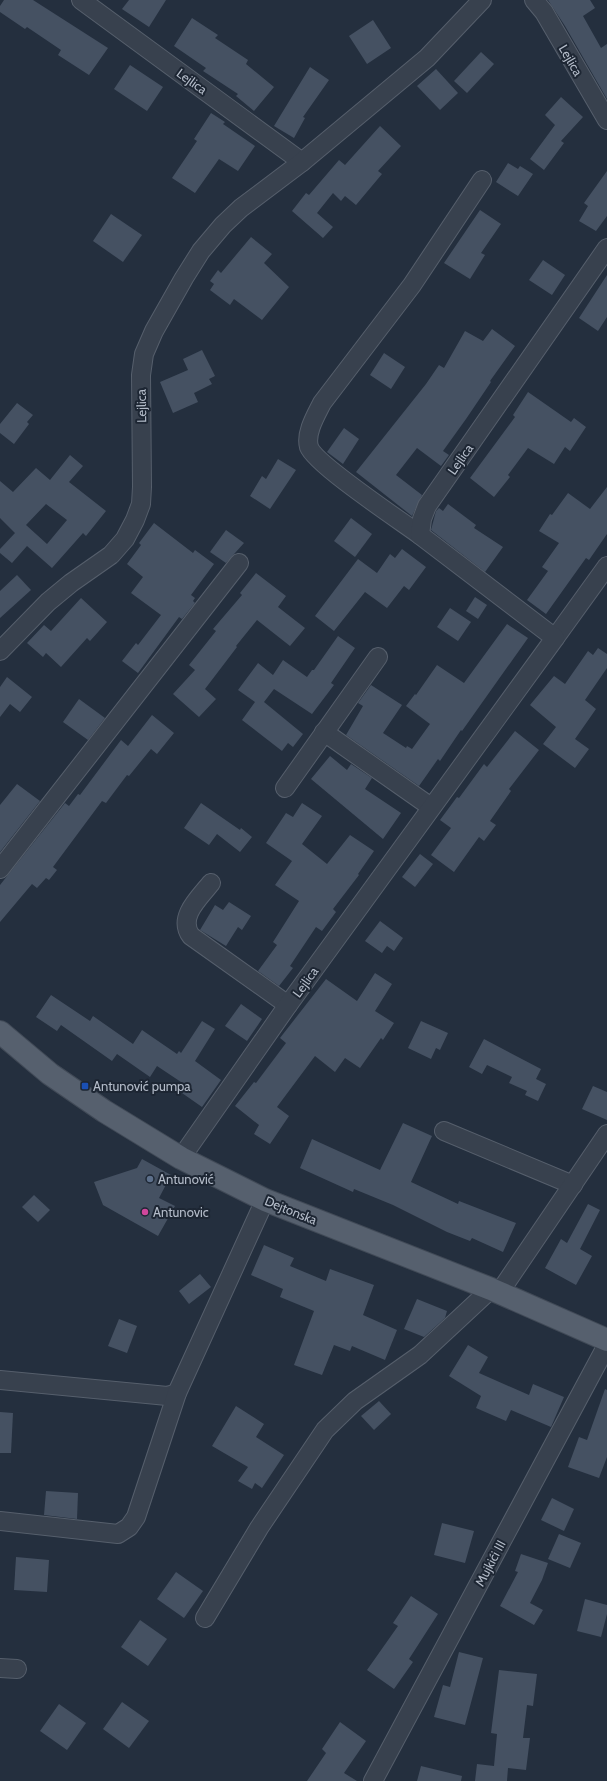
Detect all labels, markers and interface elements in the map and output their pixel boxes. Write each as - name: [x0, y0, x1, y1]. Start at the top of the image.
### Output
- street label: Lejlica: [555, 41, 587, 80]
- street label: Lejlica: [173, 65, 211, 99]
- street label: Lejlica: [133, 388, 150, 423]
- street label: Lejlica: [444, 440, 477, 478]
- street label: Lejlica: [289, 963, 323, 1001]
- place label: Antunović pumpa: [93, 1078, 191, 1094]
- marker: Antunović pumpa: [80, 1081, 90, 1091]
- place label: Antunović: [158, 1171, 214, 1187]
- marker: Antunović: [145, 1174, 155, 1184]
- street label: Dejtonska: [262, 1192, 320, 1229]
- place label: Antunovic: [153, 1204, 209, 1220]
- marker: Antunovic: [140, 1207, 150, 1217]
- street label: Mujkići III: [471, 1537, 510, 1589]

